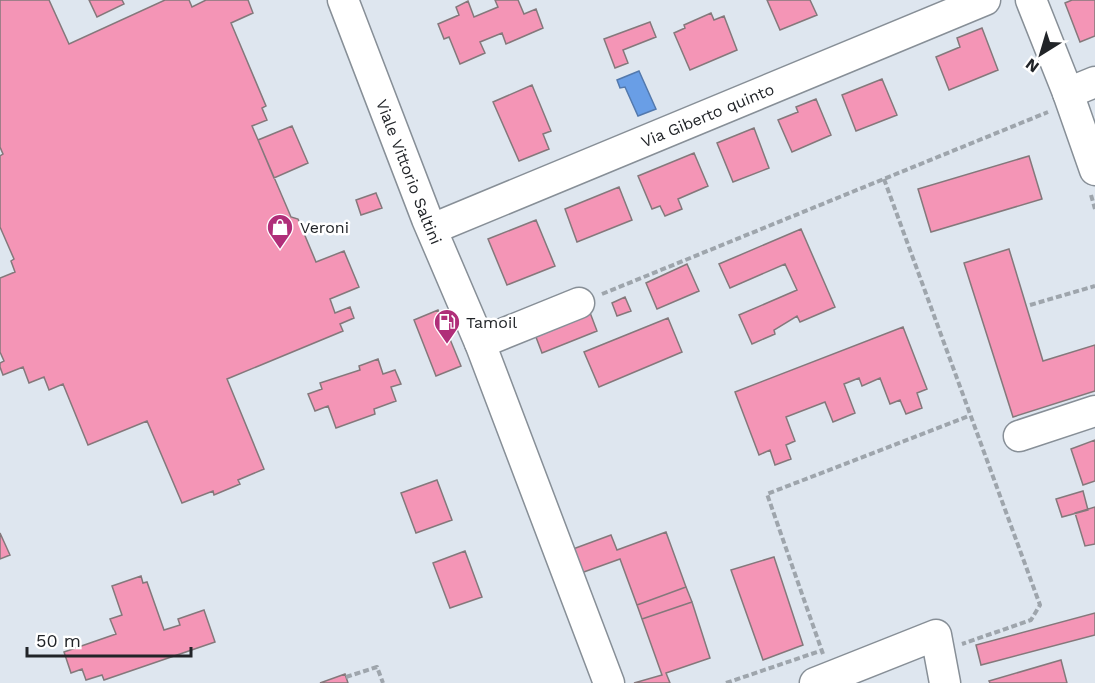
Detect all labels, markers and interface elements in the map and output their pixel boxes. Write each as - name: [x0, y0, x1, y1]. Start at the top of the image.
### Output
- north arrow: [1011, 24, 1071, 84]
- text: N: [1022, 54, 1043, 77]
- street label: Via Giberto quinto: [638, 79, 777, 151]
- street label: Viale Vittorio Saltini: [372, 96, 446, 247]
- shop icon: Veroni: [265, 212, 295, 250]
- place label: Veroni: [300, 218, 349, 237]
- fuel station icon: Tamoil: [432, 307, 462, 345]
- place label: Tamoil: [466, 313, 517, 332]
- scale bar: [27, 620, 190, 658]
- text: 50 m: [36, 630, 81, 651]

